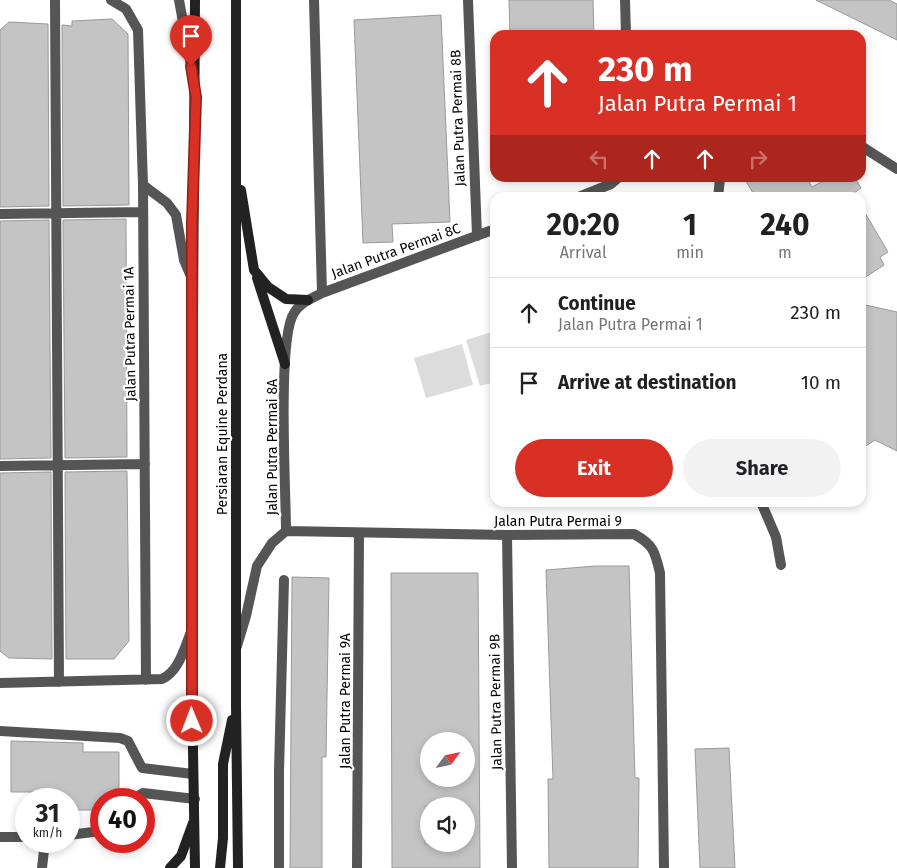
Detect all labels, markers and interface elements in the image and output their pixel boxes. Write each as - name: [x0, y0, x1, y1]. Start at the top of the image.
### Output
- pin: [170, 15, 212, 66]
- icon: arrive: [177, 22, 205, 50]
- text: 230 m: [598, 48, 692, 90]
- street label: Jalan Putra Permai 8B: [447, 49, 469, 187]
- icon: ahead: [515, 50, 580, 115]
- text: Jalan Putra Permai 1: [598, 90, 797, 117]
- icon: left: [585, 145, 613, 173]
- icon: ahead: [638, 145, 666, 173]
- icon: ahead: [691, 145, 719, 173]
- icon: right: [744, 145, 772, 173]
- text: 20:20: [546, 207, 620, 243]
- text: 1: [683, 207, 697, 243]
- text: 240: [760, 207, 809, 243]
- street label: Jalan Putra Permai 8C: [329, 220, 463, 282]
- text: Arrival: [560, 243, 607, 262]
- text: min: [676, 243, 704, 262]
- text: m: [778, 243, 792, 262]
- street label: Jalan Putra Permai 1A: [120, 267, 140, 401]
- text: Continue: [558, 292, 636, 315]
- icon: ahead: [515, 299, 543, 327]
- text: 230 m: [790, 301, 841, 324]
- text: Jalan Putra Permai 1: [558, 315, 703, 334]
- street label: Persiaran Equine Perdana: [214, 353, 231, 515]
- icon: arrive: [515, 369, 543, 397]
- text: Arrive at destination: [558, 371, 737, 394]
- text: 10 m: [801, 371, 841, 394]
- street label: Jalan Putra Permai 8A: [264, 379, 281, 515]
- button: Exit: [515, 439, 673, 497]
- button: Share: [683, 439, 841, 497]
- street label: Jalan Putra Permai 9: [494, 513, 622, 530]
- street label: Jalan Putra Permai 9A: [337, 633, 354, 769]
- street label: Jalan Putra Permai 9B: [486, 634, 506, 770]
- position arrow: [165, 694, 217, 746]
- north arrow: [420, 732, 475, 788]
- map controls: [420, 732, 475, 852]
- speed limit sign: 40: [90, 788, 155, 853]
- button: sound: [420, 797, 475, 852]
- text: 31: [35, 799, 60, 829]
- text: km/h: [33, 826, 62, 840]

